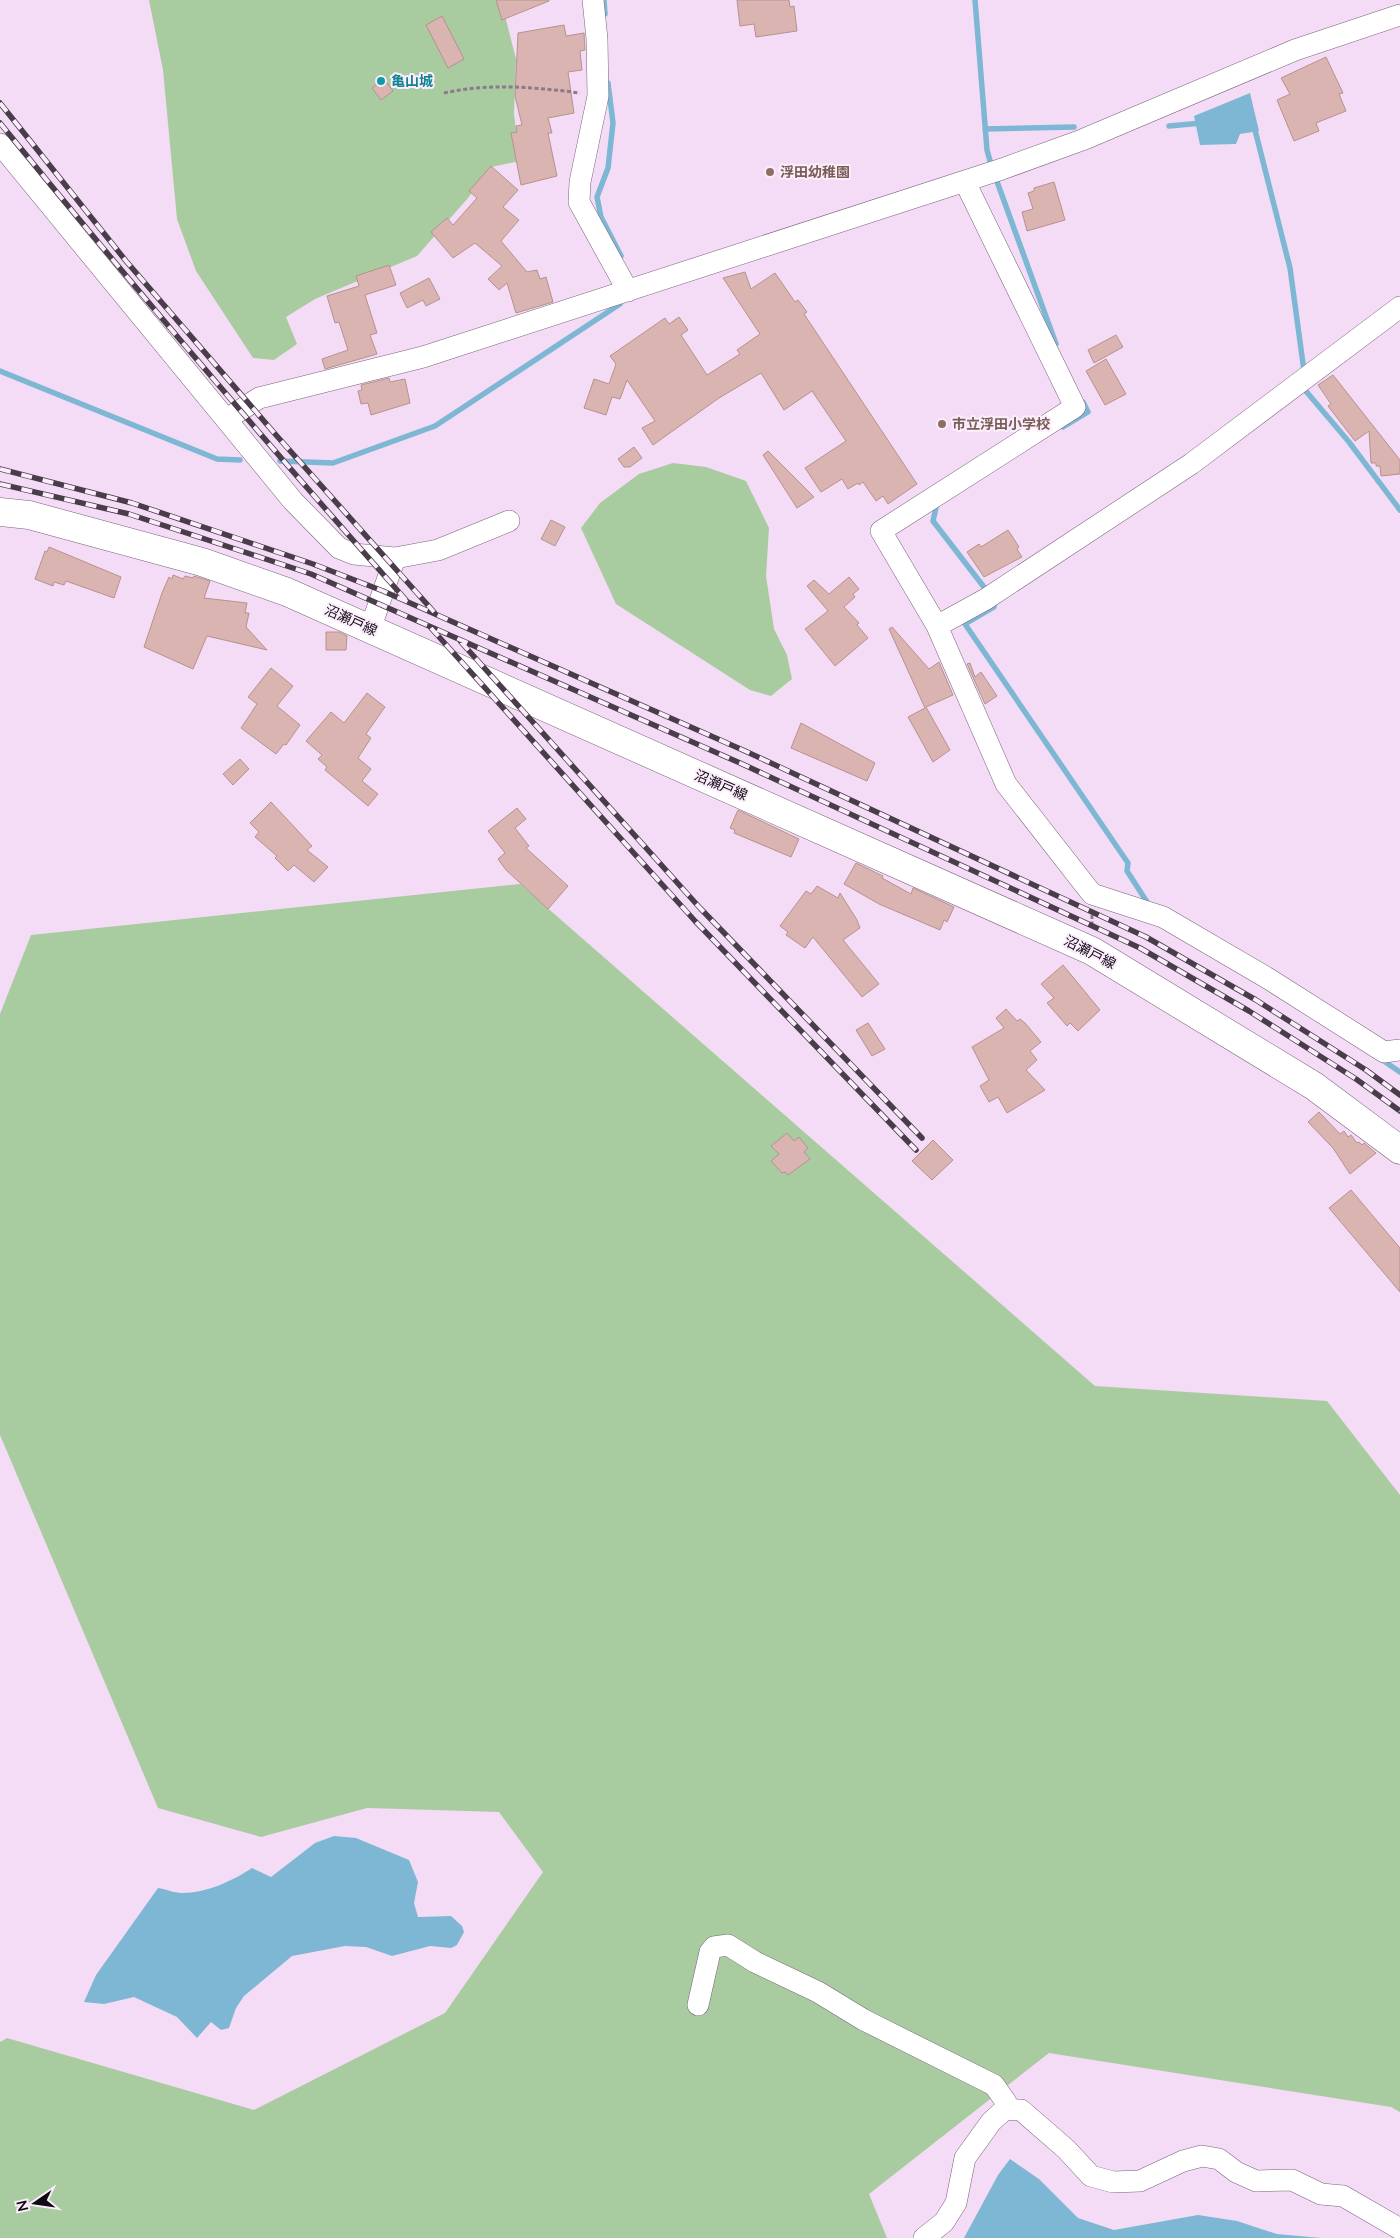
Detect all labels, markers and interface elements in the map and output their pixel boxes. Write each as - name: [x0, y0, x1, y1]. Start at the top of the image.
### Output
- place label: 亀山城: [391, 72, 433, 89]
- marker: 亀山城: [375, 75, 387, 87]
- place label: 浮田幼稚園: [780, 163, 850, 180]
- marker: 浮田幼稚園: [764, 166, 776, 178]
- place label: 市立浮田小学校: [952, 415, 1050, 432]
- marker: 市立浮田小学校: [936, 418, 948, 430]
- street label: 沼瀬戸線: [322, 600, 380, 639]
- street label: 沼瀬戸線: [692, 766, 750, 803]
- street label: 沼瀬戸線: [1061, 931, 1119, 972]
- north arrow: [10, 2178, 60, 2228]
- text: N: [12, 2199, 31, 2213]

